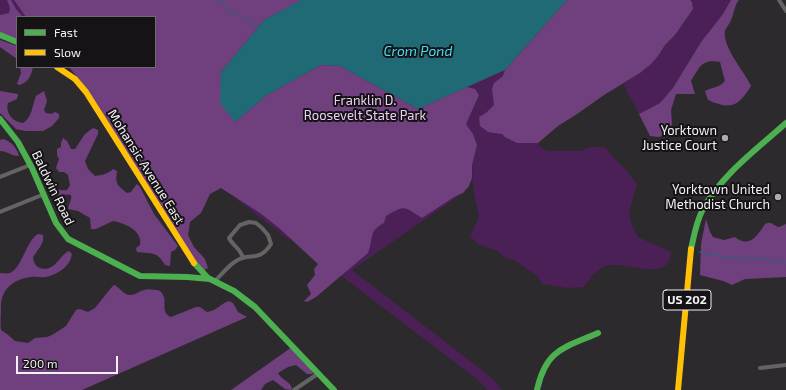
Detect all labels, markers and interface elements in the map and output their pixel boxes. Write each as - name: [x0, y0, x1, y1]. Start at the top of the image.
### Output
- legend: [16, 16, 156, 68]
- text: Fast: [54, 25, 77, 39]
- water label: Crom Pond: [384, 43, 452, 59]
- text: Slow: [54, 45, 81, 59]
- park label: Franklin D. Roosevelt State Park: [304, 93, 426, 124]
- street label: Mohansic Avenue East: [104, 107, 188, 227]
- place label: Yorktown Justice Court: [642, 123, 717, 154]
- marker: Yorktown Justice Court: [720, 133, 730, 143]
- street label: Baldwin Road: [28, 148, 78, 228]
- place label: Yorktown United Methodist Church: [665, 182, 770, 213]
- marker: Yorktown United Methodist Church: [773, 192, 783, 202]
- road number: US 202: [663, 290, 711, 310]
- scale bar: [18, 348, 120, 374]
- text: 200 m: [23, 356, 57, 370]

